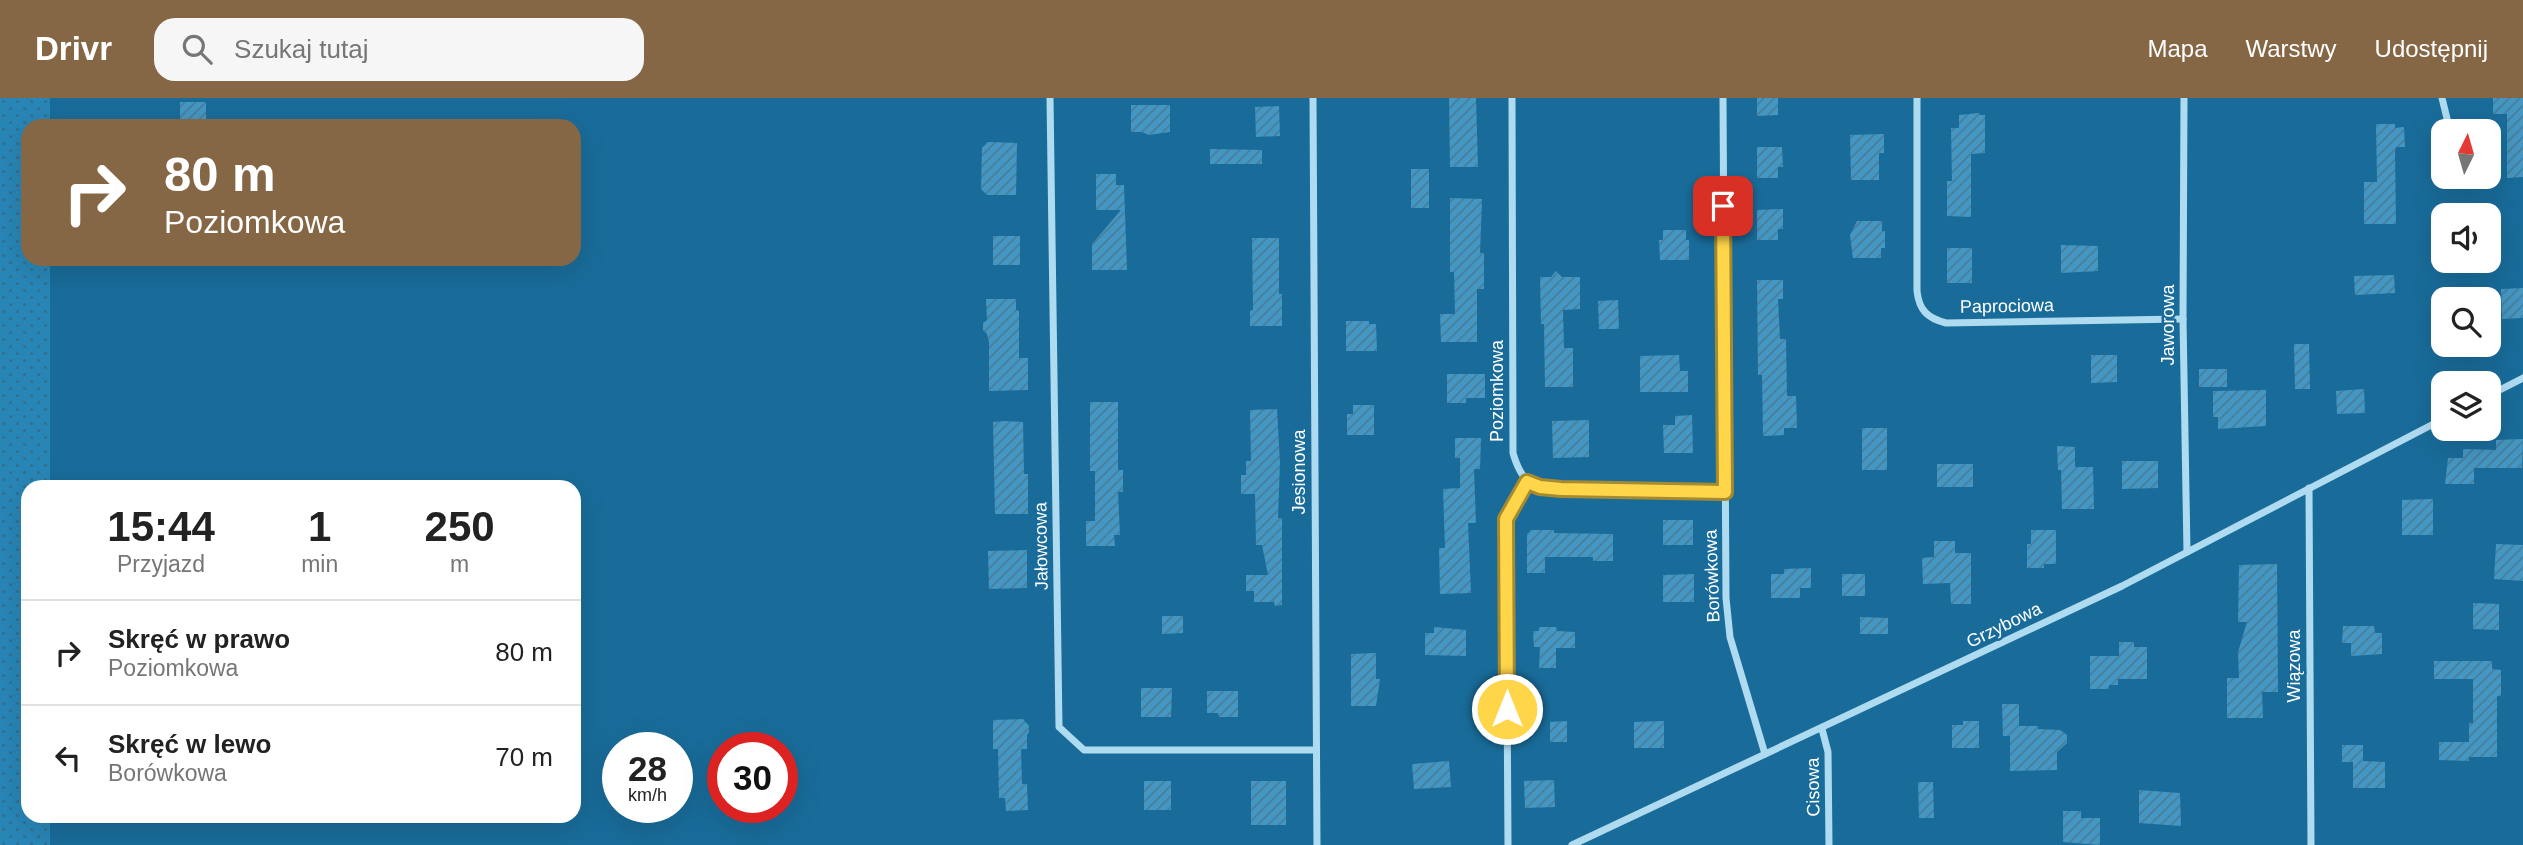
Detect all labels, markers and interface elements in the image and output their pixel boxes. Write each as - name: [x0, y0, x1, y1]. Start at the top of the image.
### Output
- search box: [154, 18, 644, 81]
- text: Drivr: [35, 30, 112, 67]
- icon: search: [178, 30, 216, 68]
- text: Szukaj tutaj: [234, 34, 368, 64]
- text: Mapa: [2147, 35, 2207, 62]
- text: Warstwy: [2245, 35, 2337, 62]
- text: Udostępnij: [2375, 35, 2488, 62]
- north arrow: [2431, 119, 2501, 189]
- map controls: [2431, 119, 2501, 441]
- icon: right: [49, 147, 140, 238]
- text: 80 m: [164, 147, 276, 201]
- pin: [1693, 176, 1753, 236]
- icon: arrive: [1704, 187, 1742, 225]
- button: sound: [2431, 203, 2501, 273]
- text: Poziomkowa: [164, 204, 345, 240]
- street label: Jaworowa: [2158, 283, 2178, 366]
- button: search: [2431, 287, 2501, 357]
- street label: Paprociowa: [1960, 295, 2055, 317]
- street label: Poziomkowa: [1487, 339, 1507, 442]
- button: layers: [2431, 371, 2501, 441]
- street label: Jesionowa: [1289, 428, 1309, 515]
- street label: Jałowcowa: [1030, 501, 1052, 590]
- text: 15:44: [107, 503, 215, 550]
- text: 1: [308, 503, 331, 550]
- text: 250: [425, 503, 495, 550]
- street label: Borówkowa: [1700, 528, 1724, 623]
- text: Przyjazd: [117, 551, 205, 577]
- text: min: [301, 551, 338, 577]
- text: m: [450, 551, 469, 577]
- street label: Grzybowa: [1963, 598, 2046, 652]
- text: Skręć w prawo: [108, 624, 290, 654]
- street label: Wiązowa: [2284, 629, 2304, 703]
- icon: right: [49, 634, 87, 672]
- text: 80 m: [495, 637, 553, 667]
- text: Poziomkowa: [108, 655, 238, 681]
- position arrow: [1470, 672, 1544, 746]
- text: Skręć w lewo: [108, 729, 271, 759]
- speed limit sign: 30: [707, 732, 798, 823]
- icon: left: [49, 739, 87, 777]
- text: 70 m: [495, 742, 553, 772]
- text: 28: [628, 749, 667, 788]
- street label: Cisowa: [1802, 756, 1824, 817]
- text: Borówkowa: [108, 760, 227, 786]
- text: km/h: [628, 785, 667, 805]

